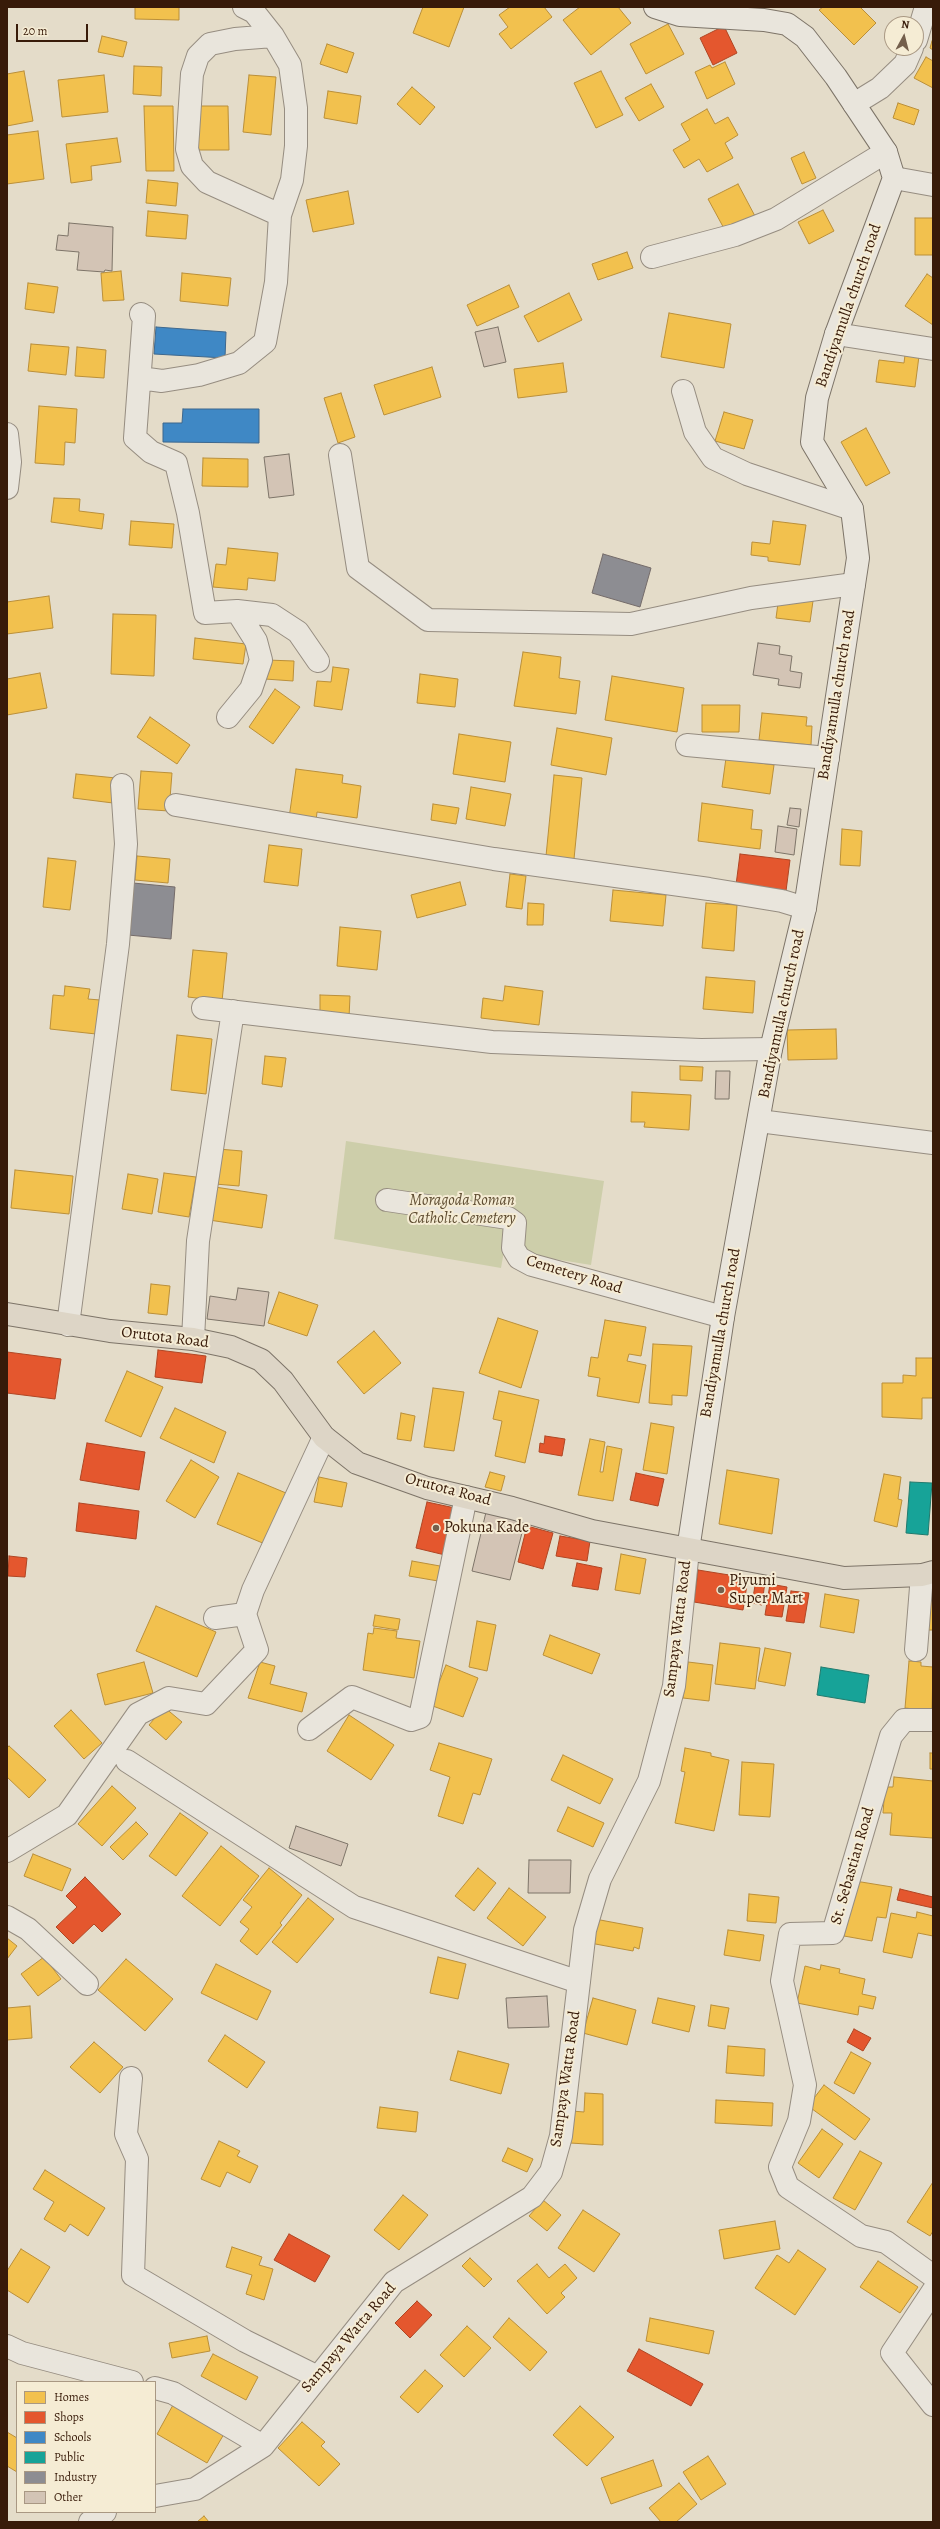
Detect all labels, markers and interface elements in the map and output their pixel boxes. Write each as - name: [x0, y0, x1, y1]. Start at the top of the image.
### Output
- scale bar: [18, 16, 90, 42]
- north arrow: [884, 16, 924, 56]
- text: N: [901, 17, 910, 33]
- text: 20 m: [23, 23, 47, 39]
- street label: Bandiyamulla church road: [812, 222, 886, 390]
- street label: Bandiyamulla church road: [814, 609, 860, 781]
- street label: Bandiyamulla church road: [755, 928, 809, 1100]
- park label: Moragoda Roman Catholic Cemetery: [408, 1191, 516, 1229]
- street label: Bandiyamulla church road: [697, 1247, 745, 1419]
- street label: Cemetery Road: [523, 1251, 625, 1299]
- street label: Orutota Road: [120, 1323, 210, 1353]
- street label: Orutota Road: [403, 1469, 493, 1511]
- place label: Pokuna Kade: [444, 1518, 529, 1538]
- marker: Pokuna Kade: [431, 1523, 441, 1533]
- street label: Sampaya Watta Road: [660, 1560, 696, 1698]
- place label: Piyumi Super Mart: [729, 1571, 803, 1609]
- marker: Piyumi Super Mart: [716, 1585, 726, 1595]
- street label: St. Sebastian Road: [827, 1805, 879, 1927]
- street label: Sampaya Watta Road: [547, 2010, 585, 2148]
- street label: Sampaya Watta Road: [297, 2279, 401, 2397]
- legend: [16, 2381, 156, 2513]
- text: Homes: [54, 2389, 89, 2405]
- text: Shops: [54, 2409, 84, 2425]
- text: Schools: [54, 2429, 91, 2445]
- text: Public: [54, 2449, 85, 2465]
- text: Industry: [54, 2469, 97, 2485]
- text: Other: [54, 2489, 83, 2505]

